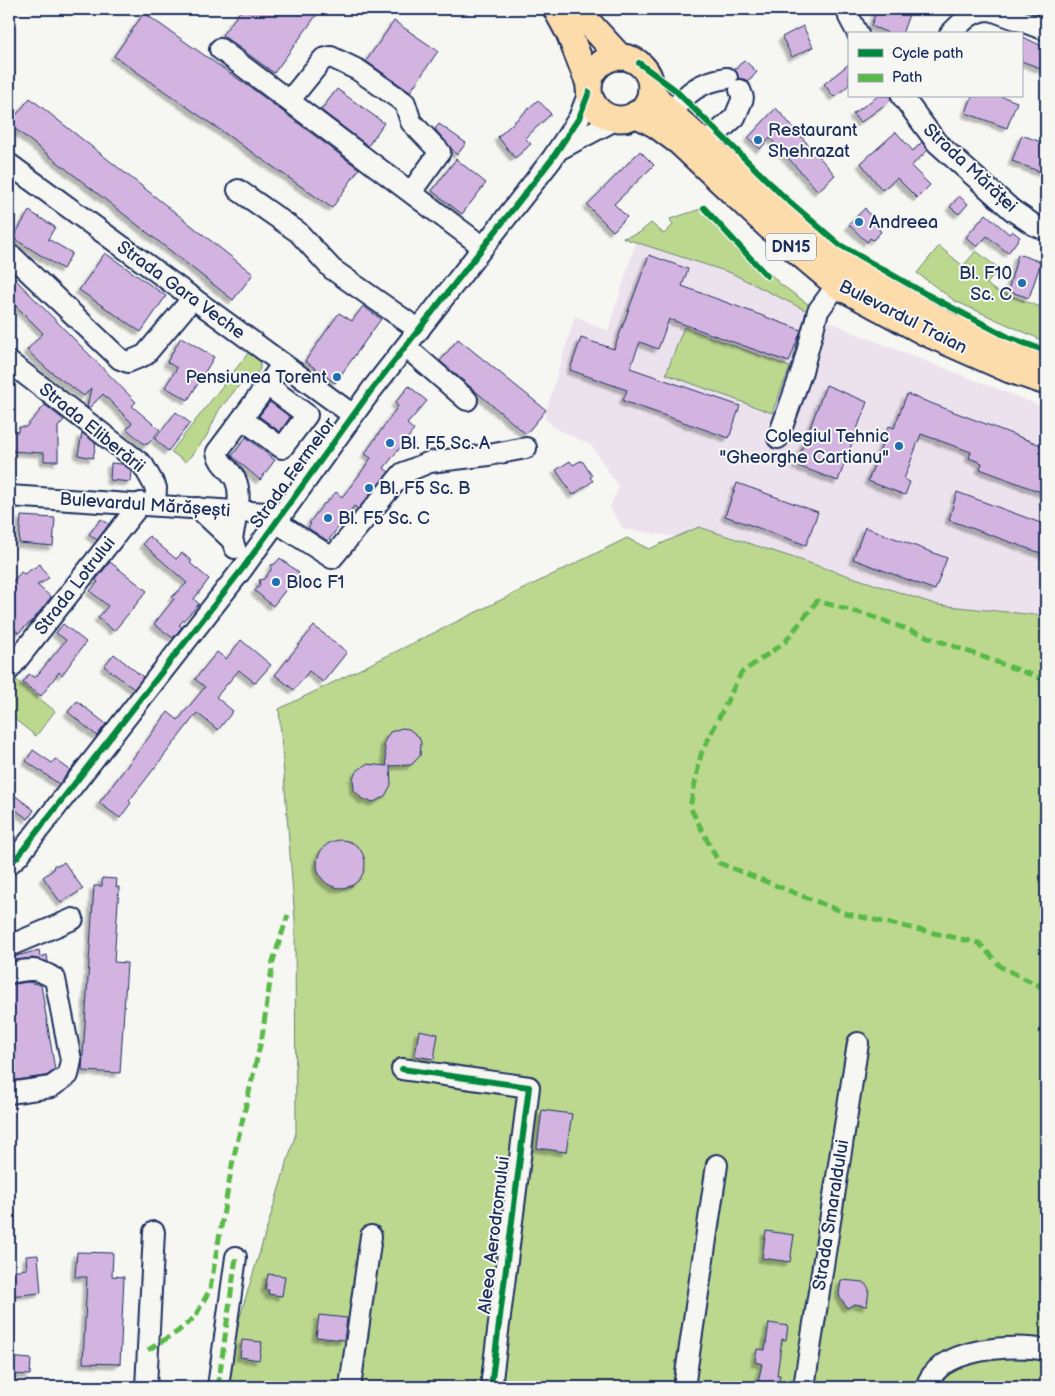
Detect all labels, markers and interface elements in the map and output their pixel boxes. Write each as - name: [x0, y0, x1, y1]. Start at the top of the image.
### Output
- legend: [848, 32, 1022, 98]
- text: Cycle path: [892, 44, 963, 63]
- text: Path: [892, 68, 922, 87]
- street label: Strada Mărăței: [919, 119, 1021, 217]
- place label: Restaurant Shehrazat: [768, 120, 858, 162]
- marker: Restaurant Shehrazat: [752, 134, 764, 146]
- place label: Andreea: [869, 212, 938, 233]
- marker: Andreea: [853, 216, 865, 228]
- road number: DN15: [766, 233, 816, 260]
- street label: Strada Gara Veche: [113, 237, 249, 344]
- place label: Bl. F10 Sc. C: [959, 263, 1012, 305]
- street label: Bulevardul Traian: [835, 276, 971, 358]
- marker: Bl. F10 Sc. C: [1016, 277, 1028, 289]
- place label: Pensiunea Torent: [185, 367, 327, 388]
- marker: Pensiunea Torent: [331, 371, 343, 383]
- street label: Strada Eliberării: [35, 379, 149, 477]
- street label: Strada Fermelor: [246, 413, 340, 532]
- place label: Colegiul Tehnic "Gheorghe Cartianu": [720, 426, 889, 468]
- place label: Bl. F5 Sc. A: [400, 433, 490, 454]
- marker: Bl. F5 Sc. A: [384, 437, 396, 449]
- marker: Colegiul Tehnic "Gheorghe Cartianu": [893, 440, 905, 452]
- place label: Bl. F5 Sc. B: [379, 478, 470, 499]
- marker: Bl. F5 Sc. B: [363, 482, 375, 494]
- street label: Bulevardul Mărășești: [59, 489, 231, 521]
- place label: Bl. F5 Sc. C: [338, 508, 430, 529]
- marker: Bl. F5 Sc. C: [322, 512, 334, 524]
- street label: Strada Lotrului: [30, 533, 120, 639]
- place label: Bloc F1: [286, 572, 345, 593]
- marker: Bloc F1: [270, 576, 282, 588]
- street label: Strada Smaraldului: [809, 1138, 853, 1292]
- street label: Aleea Aerodromului: [474, 1155, 514, 1315]

